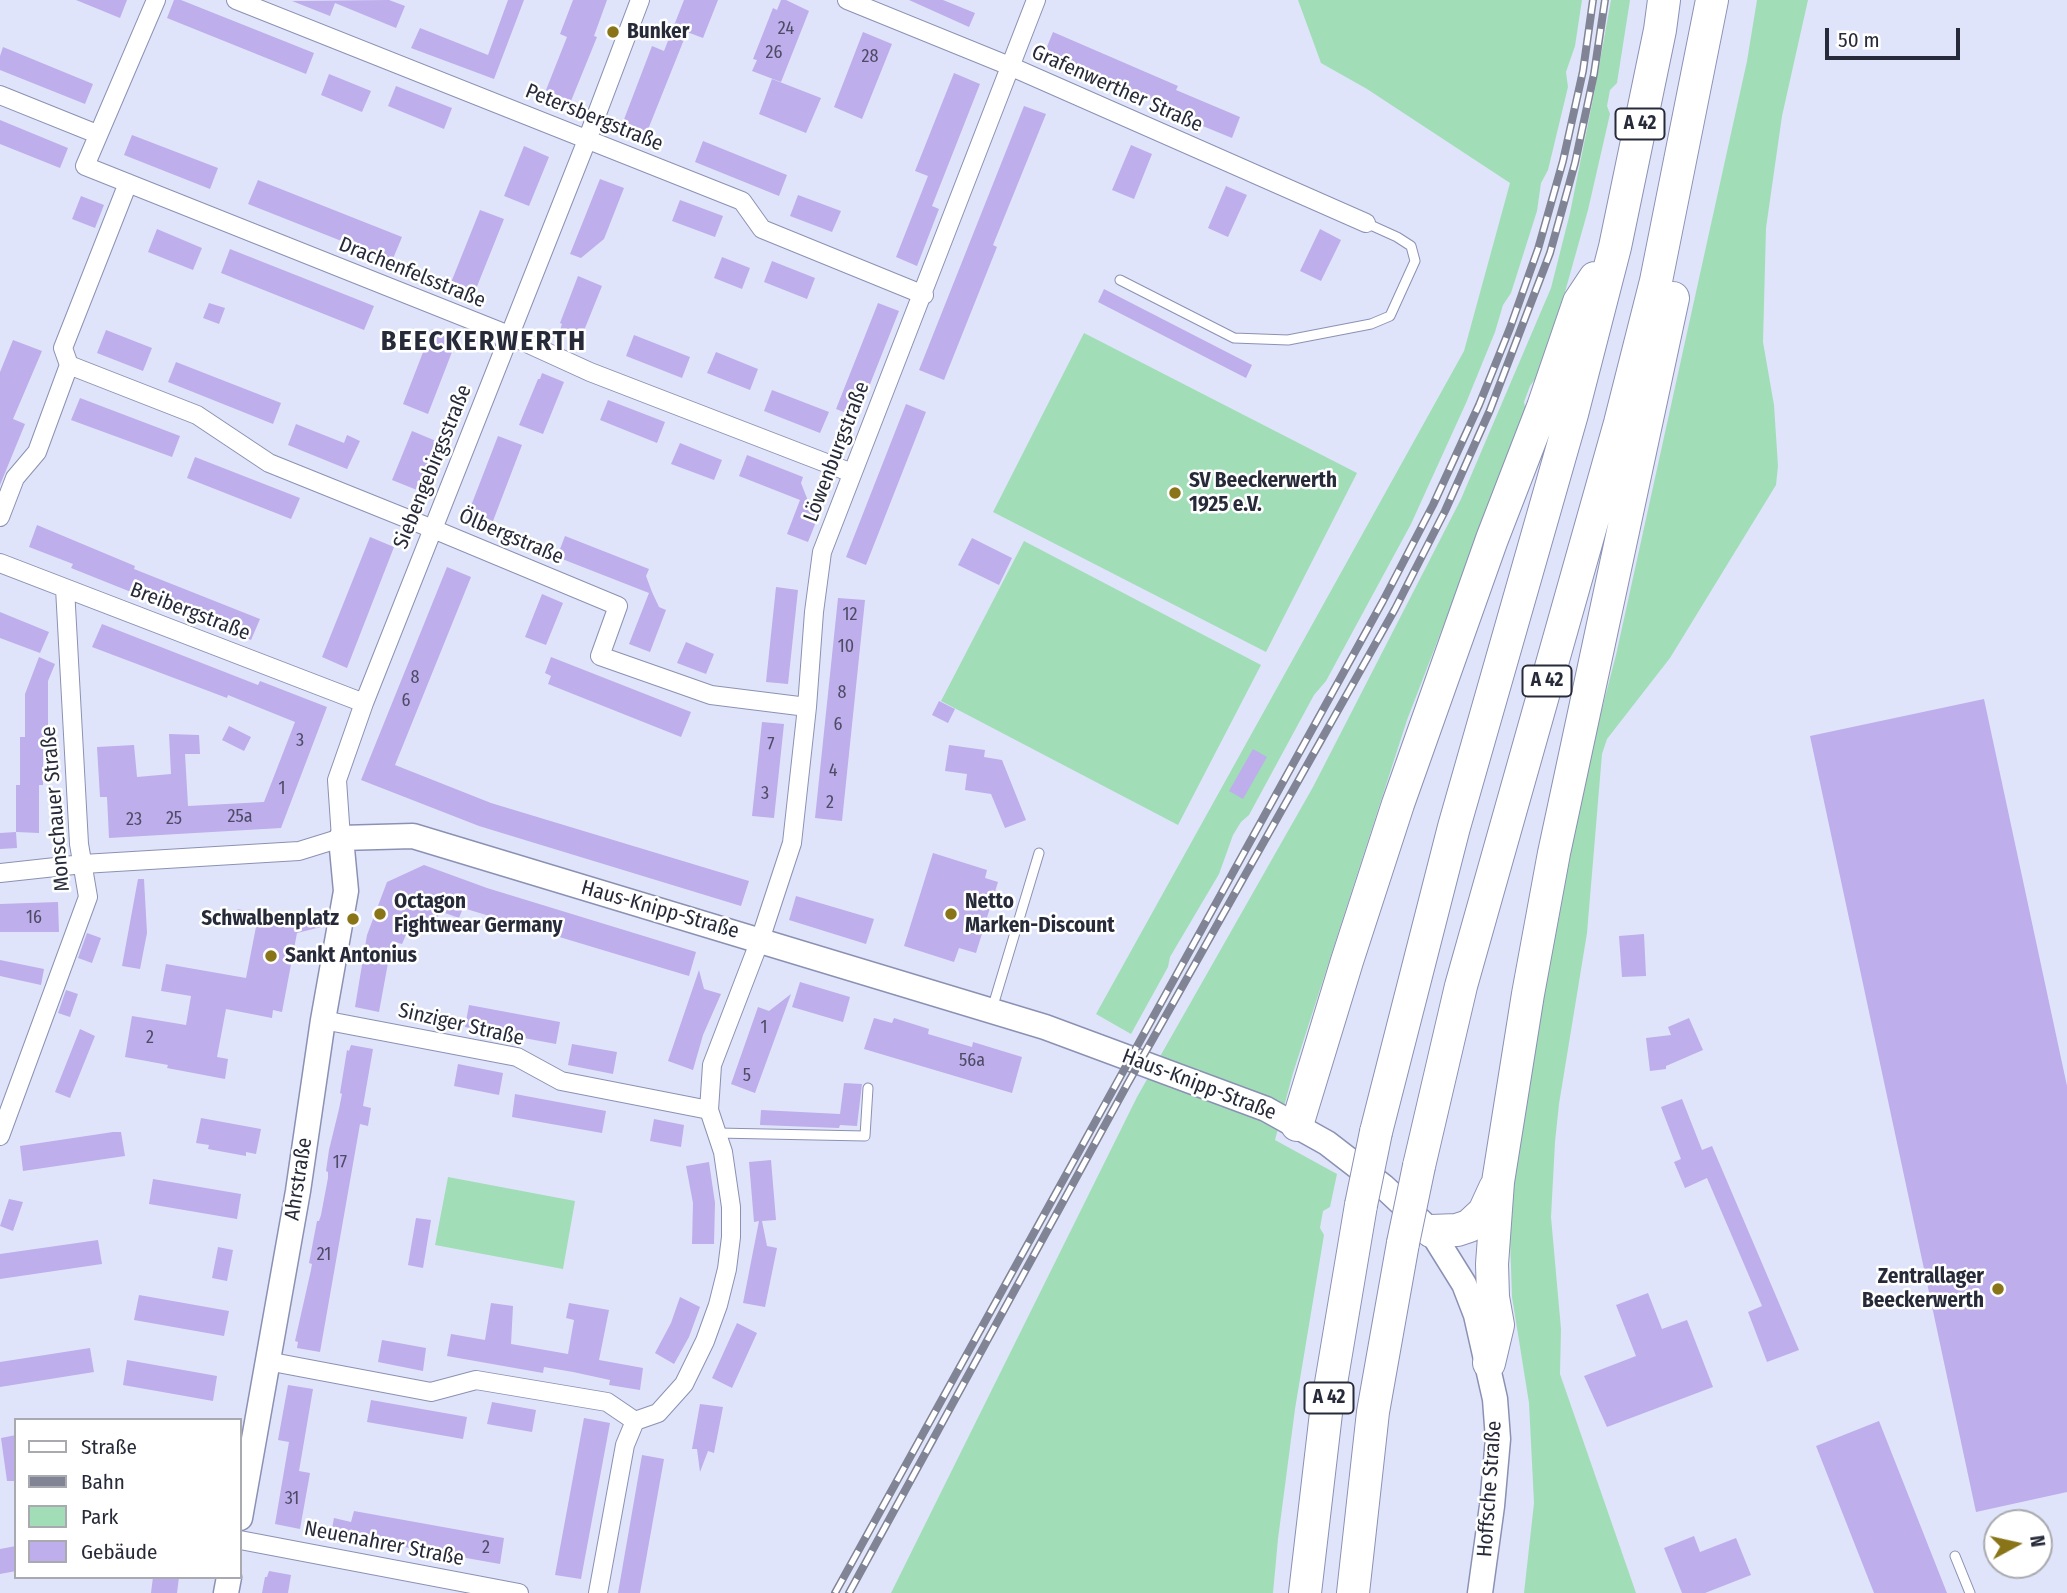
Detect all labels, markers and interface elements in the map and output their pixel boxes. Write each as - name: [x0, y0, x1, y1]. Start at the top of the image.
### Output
- scale bar: [1829, 14, 1964, 58]
- house number: 24: [778, 18, 794, 40]
- place label: Bunker: [627, 19, 689, 45]
- marker: Bunker: [605, 24, 621, 40]
- text: 50 m: [1838, 27, 1880, 53]
- street label: Grafenwerther Straße: [1028, 40, 1206, 138]
- house number: 26: [766, 42, 782, 64]
- house number: 28: [862, 46, 878, 68]
- street label: Petersbergstraße: [521, 79, 667, 157]
- road number: A 42: [1616, 108, 1664, 140]
- street label: Drachenfelsstraße: [335, 232, 489, 314]
- district label: BEECKERWERTH: [382, 325, 586, 359]
- street label: Löwenburgstraße: [799, 378, 875, 526]
- street label: Siebengebirgsstraße: [389, 381, 477, 553]
- place label: SV Beeckerwerth 1925 e.V.: [1189, 468, 1337, 518]
- marker: SV Beeckerwerth 1925 e.V.: [1167, 485, 1183, 501]
- street label: Ölbergstraße: [455, 504, 567, 570]
- street label: Breibergstraße: [126, 578, 254, 646]
- house number: 12: [843, 604, 857, 626]
- house number: 10: [838, 636, 854, 658]
- road number: A 42: [1522, 666, 1572, 696]
- house number: 8: [411, 667, 419, 689]
- house number: 8: [838, 682, 846, 704]
- house number: 6: [402, 690, 410, 712]
- house number: 6: [834, 714, 842, 736]
- street label: Monschauer Straße: [36, 725, 76, 893]
- house number: 3: [296, 730, 304, 752]
- house number: 7: [767, 734, 775, 756]
- house number: 4: [829, 760, 837, 782]
- house number: 1: [278, 778, 286, 800]
- house number: 3: [761, 783, 769, 805]
- house number: 2: [826, 792, 834, 814]
- house number: 25a: [227, 806, 253, 828]
- house number: 25: [166, 808, 182, 830]
- house number: 23: [126, 809, 142, 831]
- street label: Haus-Knipp-Straße: [578, 875, 742, 945]
- place label: Octagon Fightwear Germany: [394, 889, 563, 939]
- place label: Netto Marken-Discount: [965, 889, 1115, 939]
- place label: Schwalbenplatz: [201, 906, 339, 932]
- marker: Octagon Fightwear Germany: [372, 906, 388, 922]
- marker: Netto Marken-Discount: [943, 906, 959, 922]
- house number: 16: [26, 907, 42, 929]
- marker: Schwalbenplatz: [345, 911, 361, 927]
- place label: Sankt Antonius: [285, 943, 417, 969]
- marker: Sankt Antonius: [263, 948, 279, 964]
- street label: Sinziger Straße: [396, 998, 526, 1052]
- house number: 1: [760, 1017, 768, 1039]
- house number: 2: [146, 1027, 154, 1049]
- street label: Haus-Knipp-Straße: [1118, 1044, 1280, 1126]
- house number: 56a: [959, 1050, 985, 1072]
- house number: 5: [743, 1065, 751, 1087]
- street label: Ahrstraße: [280, 1136, 318, 1222]
- house number: 17: [333, 1152, 347, 1174]
- house number: 21: [317, 1244, 331, 1266]
- place label: Zentrallager Beeckerwerth: [1862, 1264, 1984, 1314]
- marker: Zentrallager Beeckerwerth: [1990, 1281, 2006, 1297]
- road number: A 42: [1304, 1382, 1354, 1414]
- legend: [14, 1418, 242, 1579]
- street label: Hoffsche Straße: [1473, 1420, 1507, 1558]
- text: Straße: [81, 1434, 137, 1460]
- text: Bahn: [81, 1469, 125, 1495]
- house number: 31: [285, 1488, 299, 1510]
- text: Park: [81, 1504, 118, 1530]
- north arrow: [1983, 1509, 2053, 1579]
- street label: Neuenahrer Straße: [302, 1516, 466, 1572]
- text: N: [2025, 1534, 2049, 1549]
- house number: 2: [482, 1537, 490, 1559]
- text: Gebäude: [81, 1539, 157, 1565]

